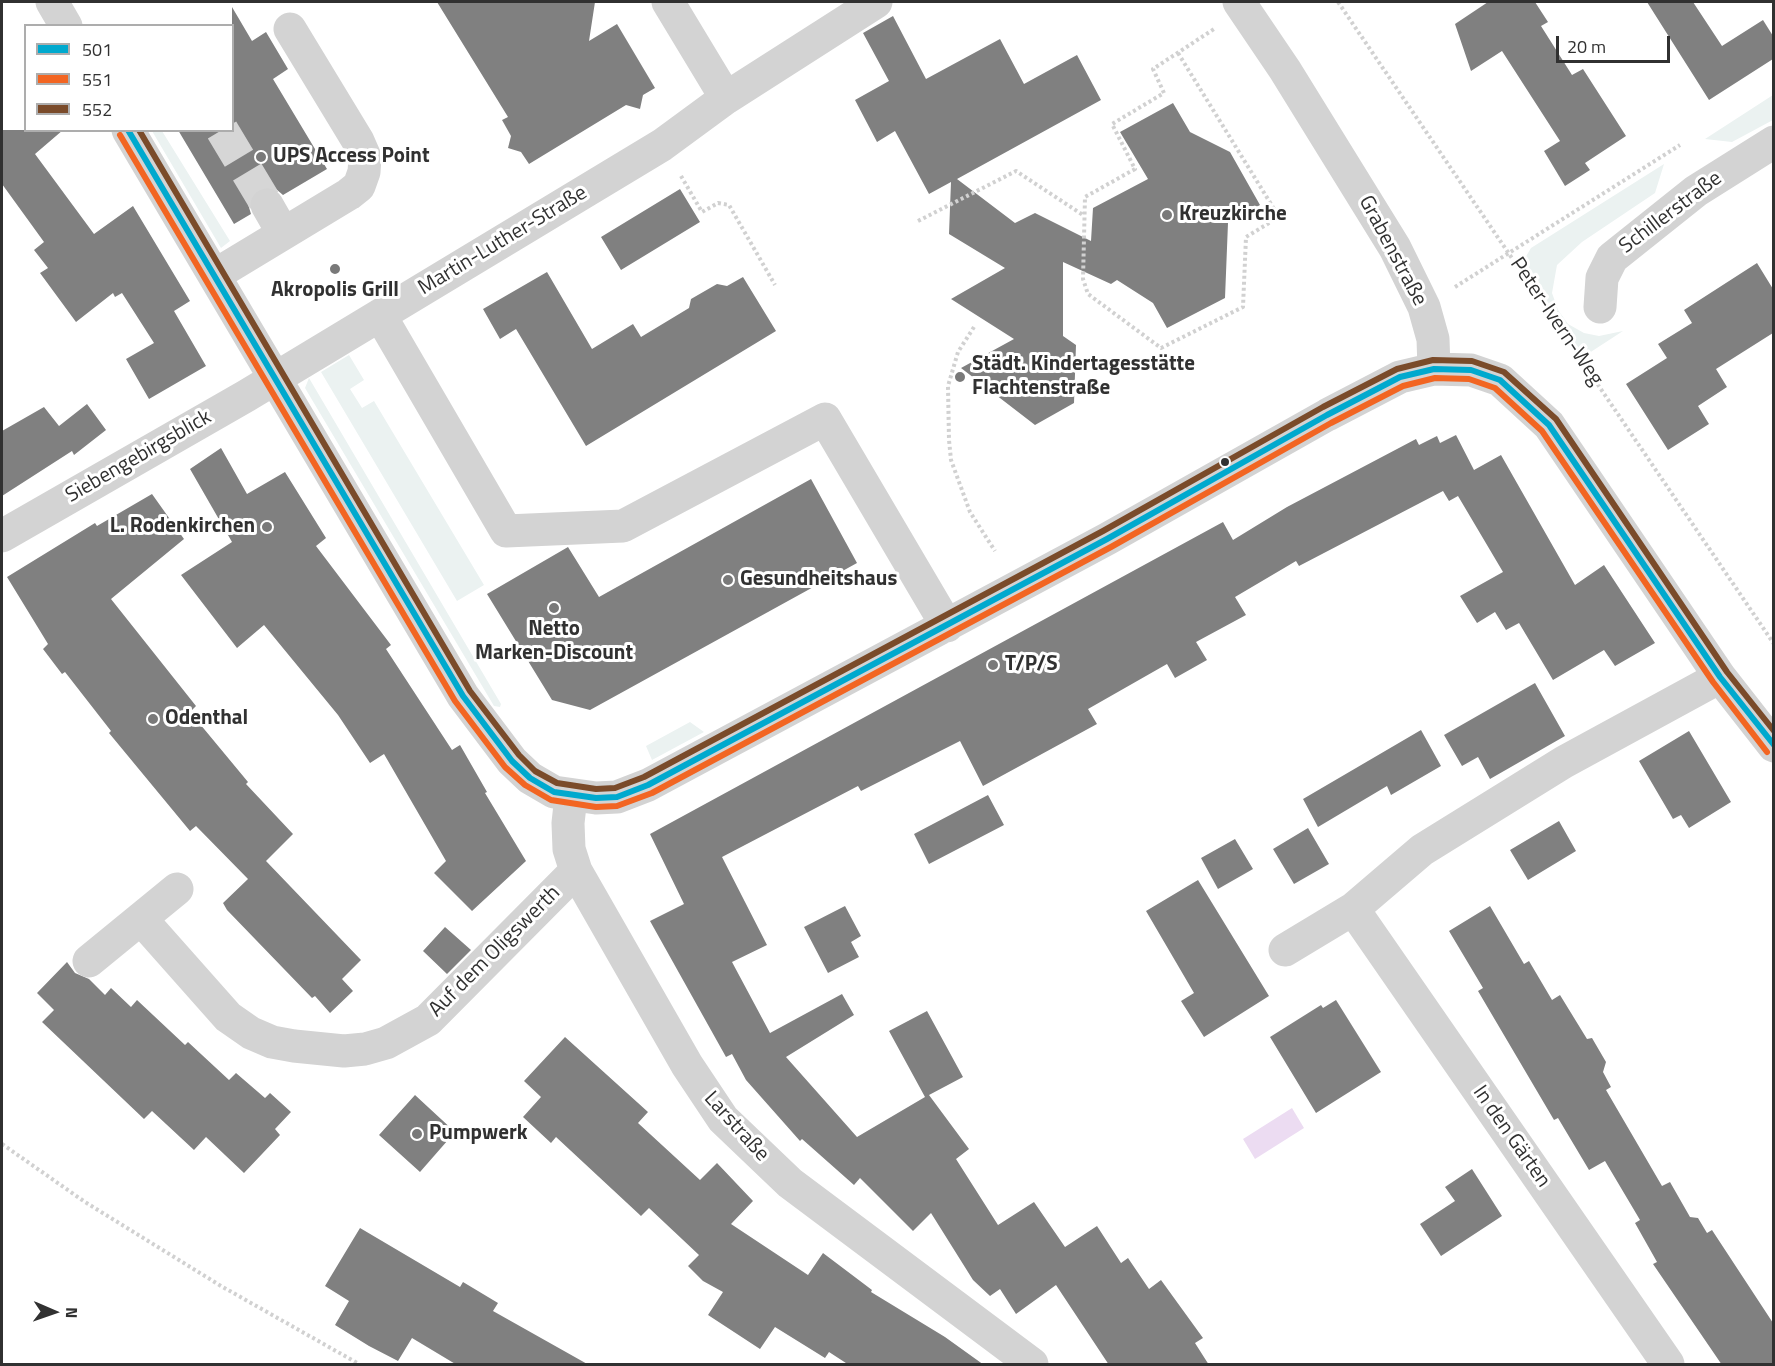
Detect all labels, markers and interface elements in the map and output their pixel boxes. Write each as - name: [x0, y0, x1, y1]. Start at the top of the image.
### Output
- legend: [24, 24, 234, 132]
- scale bar: [1559, 24, 1673, 62]
- text: 20 m: [1567, 33, 1606, 60]
- text: 501: [82, 36, 112, 63]
- text: 551: [82, 66, 112, 93]
- text: 552: [82, 96, 112, 123]
- place label: UPS Access Point: [273, 144, 430, 170]
- marker: UPS Access Point: [254, 150, 268, 164]
- street label: Schillerstraße: [1615, 166, 1727, 260]
- street label: Martin-Luther-Straße: [414, 181, 592, 301]
- street label: Grabenstraße: [1352, 192, 1432, 310]
- place label: Kreuzkirche: [1179, 202, 1287, 228]
- marker: Kreuzkirche: [1160, 208, 1174, 222]
- street label: Peter-Ivern-Weg: [1504, 253, 1608, 391]
- marker: Akropolis Grill: [328, 262, 342, 276]
- place label: Akropolis Grill: [271, 278, 399, 304]
- place label: Städt. Kindertagesstätte Flachtenstraße: [972, 352, 1195, 402]
- marker: Städt. Kindertagesstätte Flachtenstraße: [953, 370, 967, 384]
- street label: Siebengebirgsblick: [62, 405, 216, 509]
- unlabelled marker: [1219, 456, 1231, 468]
- place label: L. Rodenkirchen: [110, 514, 255, 540]
- marker: L. Rodenkirchen: [260, 520, 274, 534]
- place label: Gesundheitshaus: [740, 567, 897, 593]
- marker: Gesundheitshaus: [721, 573, 735, 587]
- marker: Netto Marken-Discount: [547, 601, 561, 615]
- place label: Netto Marken-Discount: [475, 617, 633, 667]
- place label: T/P/S: [1005, 652, 1058, 678]
- marker: T/P/S: [986, 658, 1000, 672]
- place label: Odenthal: [165, 706, 248, 732]
- marker: Odenthal: [146, 712, 160, 726]
- street label: Auf dem Oligswerth: [424, 881, 566, 1023]
- street label: In den Gärten: [1467, 1081, 1555, 1193]
- street label: Larstraße: [698, 1087, 774, 1167]
- place label: Pumpwerk: [429, 1121, 528, 1147]
- marker: Pumpwerk: [410, 1127, 424, 1141]
- north arrow: [24, 1282, 84, 1342]
- text: N: [60, 1307, 84, 1319]

